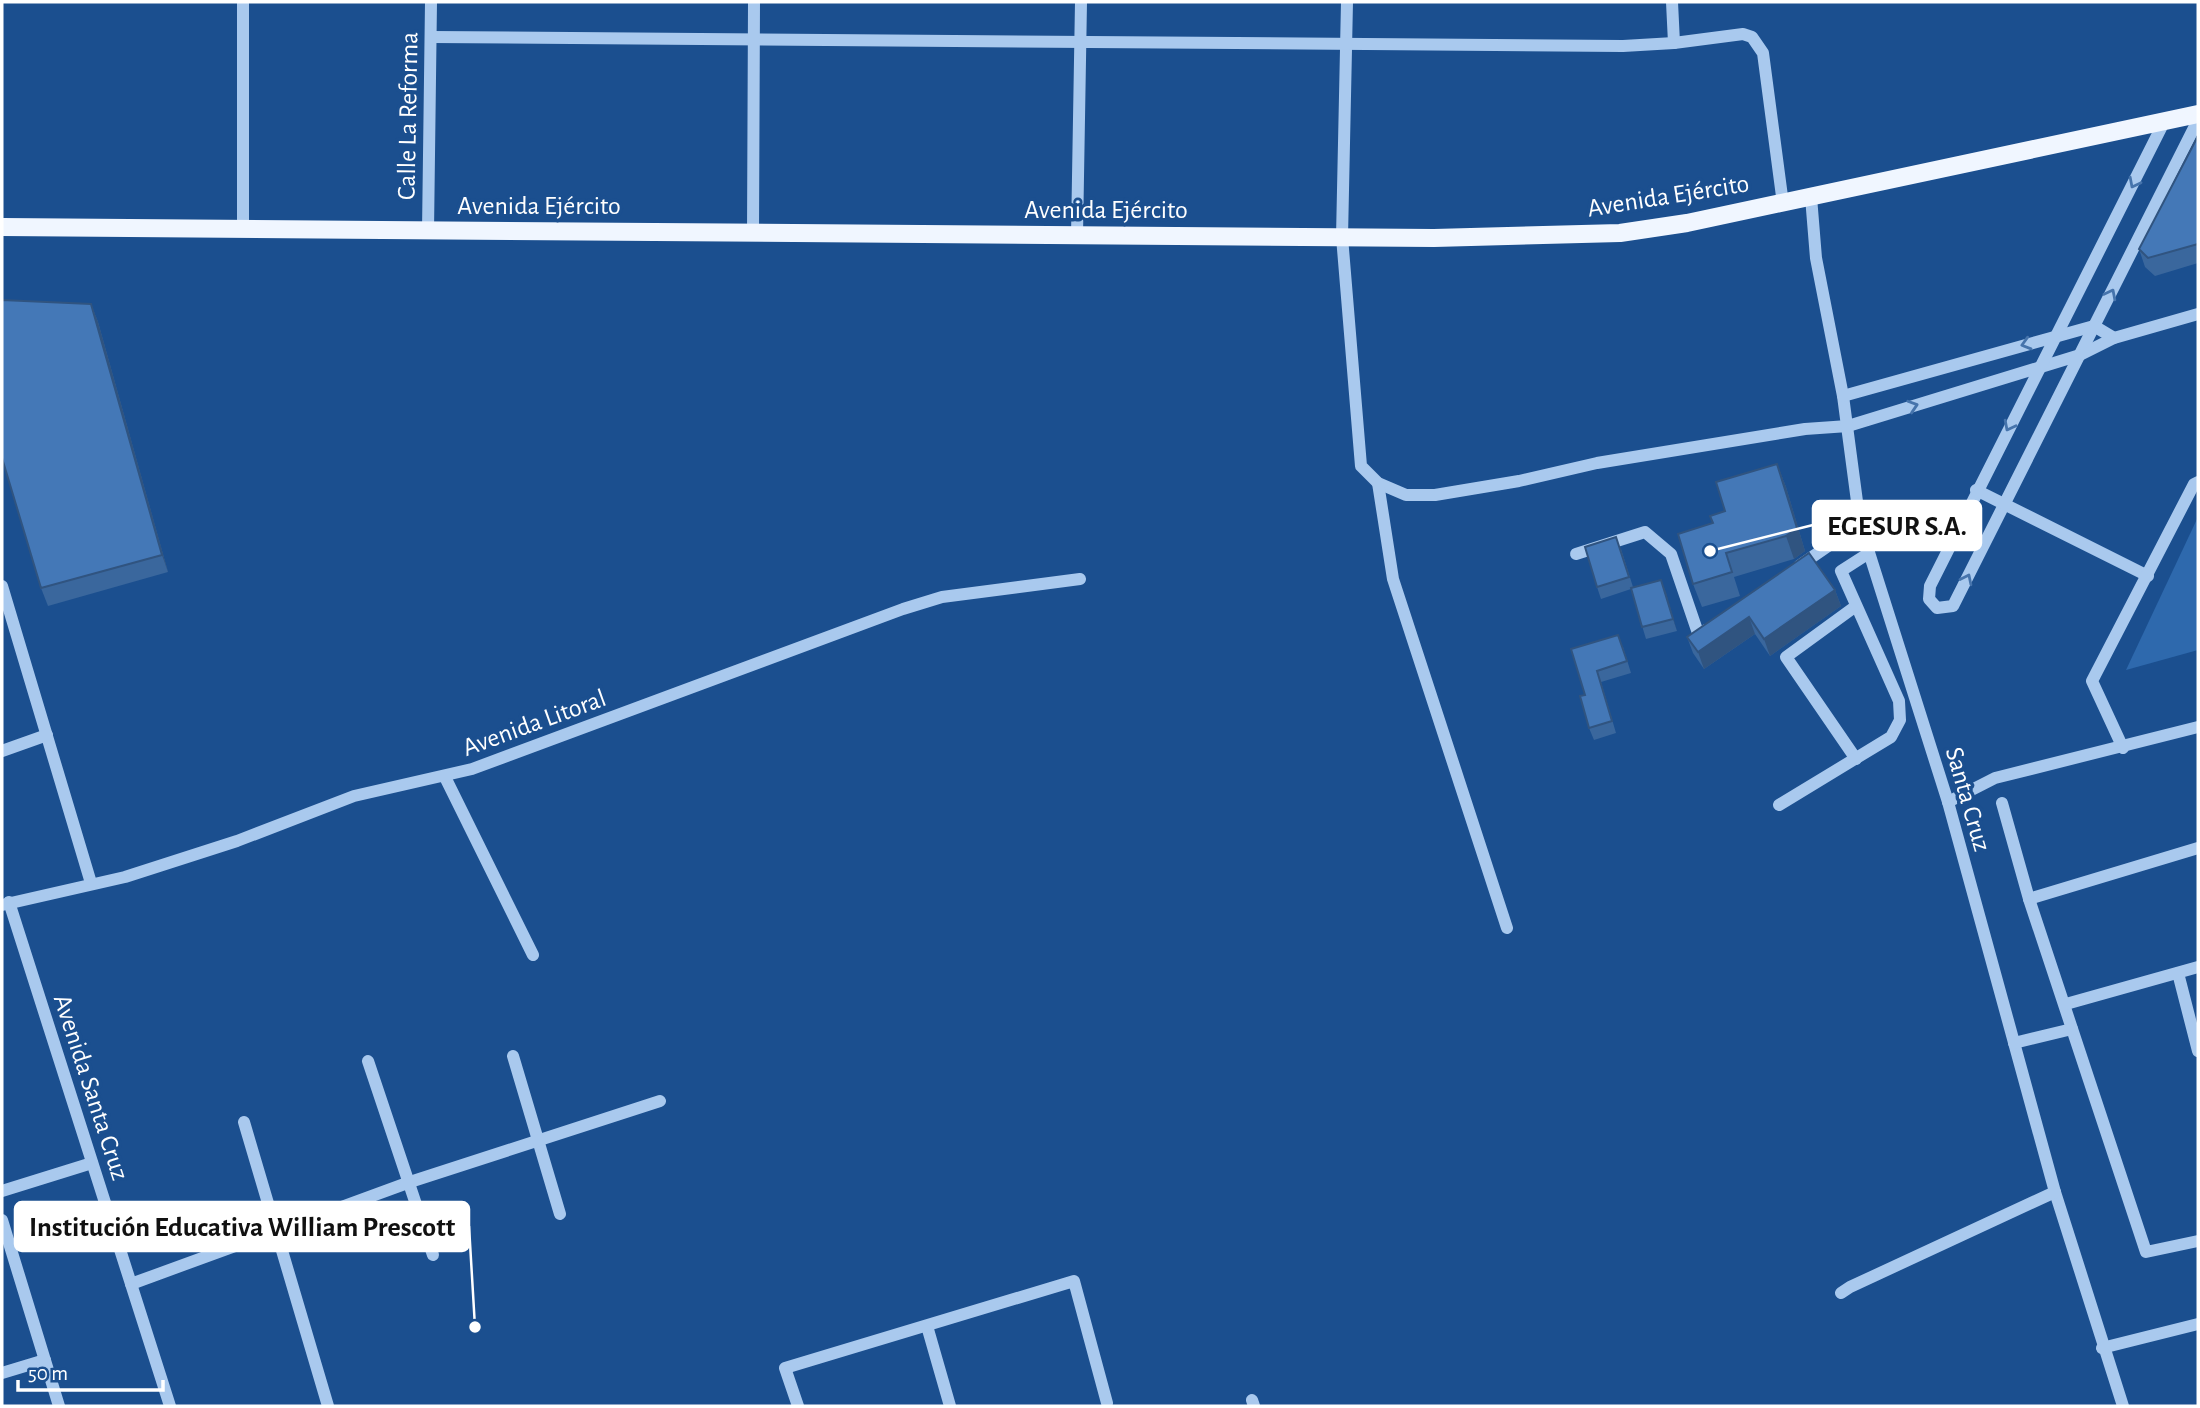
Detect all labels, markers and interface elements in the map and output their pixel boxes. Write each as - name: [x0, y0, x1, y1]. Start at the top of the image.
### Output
- street label: Calle La Reforma: [394, 32, 422, 200]
- street label: Avenida Ejército: [1585, 170, 1751, 222]
- one-way arrow: [2128, 176, 2142, 188]
- street label: Avenida Ejército: [457, 193, 621, 219]
- street label: Avenida Ejército: [1024, 197, 1188, 223]
- one-way arrow: [2102, 289, 2116, 301]
- one-way arrow: [2020, 335, 2032, 350]
- one-way arrow: [1906, 400, 1918, 414]
- one-way arrow: [2004, 419, 2018, 431]
- callout: EGESUR S.A.: [1813, 501, 1981, 550]
- text: EGESUR S.A.: [1827, 513, 1967, 541]
- one-way arrow: [1958, 574, 1972, 586]
- street label: Avenida Litoral: [459, 685, 610, 761]
- street label: Santa Cruz: [1941, 744, 1995, 854]
- street label: Avenida Santa Cruz: [49, 991, 133, 1183]
- callout: Institución Educativa William Prescott: [15, 1202, 469, 1251]
- text: Institución Educativa William Prescott: [29, 1214, 456, 1242]
- scale bar: [18, 1348, 163, 1392]
- text: 50 m: [28, 1363, 68, 1384]

